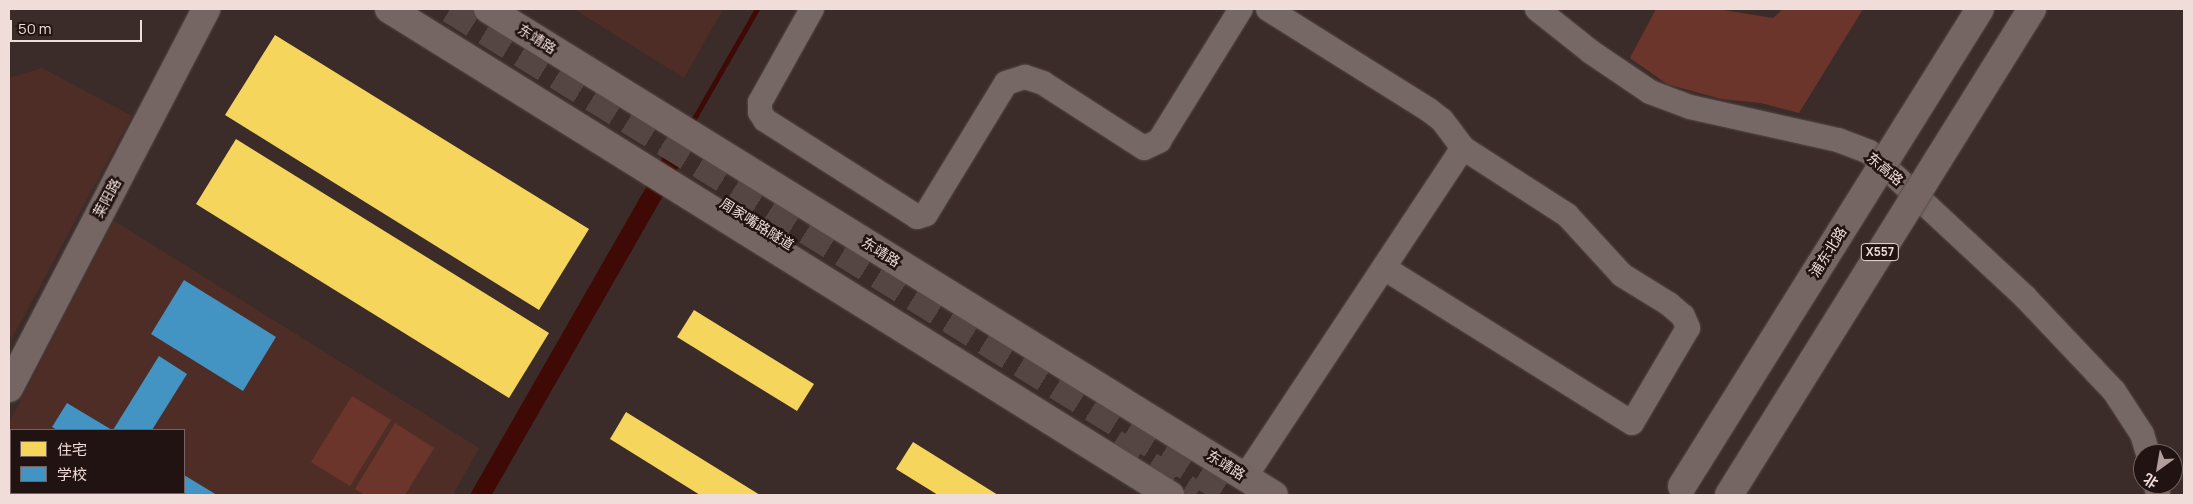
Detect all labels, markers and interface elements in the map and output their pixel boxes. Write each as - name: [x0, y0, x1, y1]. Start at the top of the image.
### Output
- scale bar: [12, 10, 145, 42]
- text: 50 m: [18, 18, 52, 39]
- street label: 东靖路: [515, 21, 559, 57]
- street label: 东高路: [1864, 149, 1906, 189]
- street label: 莱阳路: [90, 176, 124, 220]
- street label: 周家嘴路隧道: [717, 195, 797, 253]
- street label: 浦东北路: [1806, 224, 1850, 280]
- street label: 东靖路: [859, 234, 903, 270]
- road number: X557: [1860, 242, 1900, 262]
- legend: [10, 429, 185, 494]
- text: 住宅: [57, 439, 87, 460]
- north arrow: [2133, 444, 2183, 494]
- street label: 东靖路: [1204, 447, 1248, 483]
- text: 学校: [57, 464, 87, 485]
- text: 北: [2139, 470, 2161, 493]

